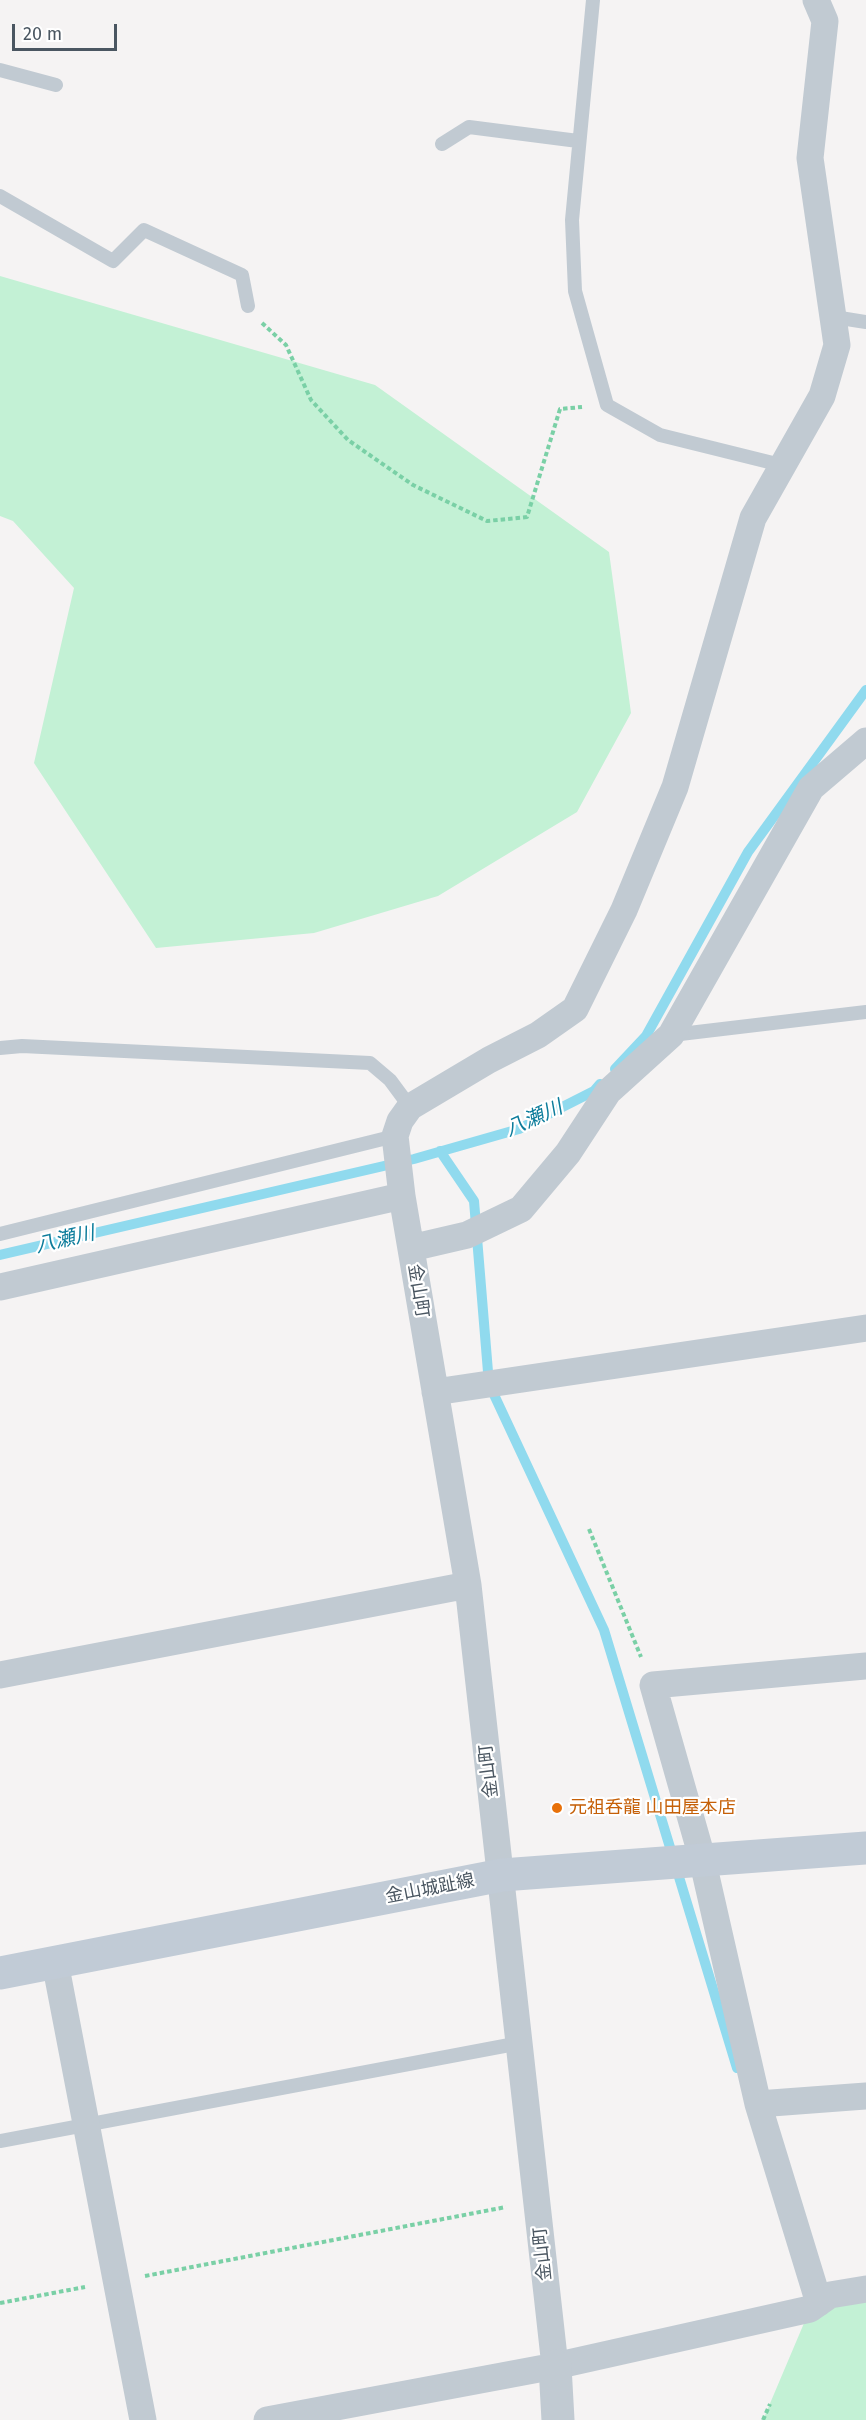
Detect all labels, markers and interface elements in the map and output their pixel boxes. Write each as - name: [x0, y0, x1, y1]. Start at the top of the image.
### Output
- scale bar: [15, 12, 120, 50]
- text: 20 m: [23, 23, 62, 45]
- water label: 八瀬川: [502, 1096, 566, 1142]
- water label: 八瀬川: [33, 1222, 97, 1258]
- street label: 金山町: [403, 1263, 433, 1319]
- street label: 金山町: [475, 1743, 503, 1799]
- place label: 元祖呑龍 山田屋本店: [569, 1797, 736, 1819]
- marker: 元祖呑龍 山田屋本店: [550, 1801, 564, 1815]
- street label: 金山城趾線: [384, 1870, 476, 1908]
- street label: 金山町: [529, 2226, 557, 2282]

